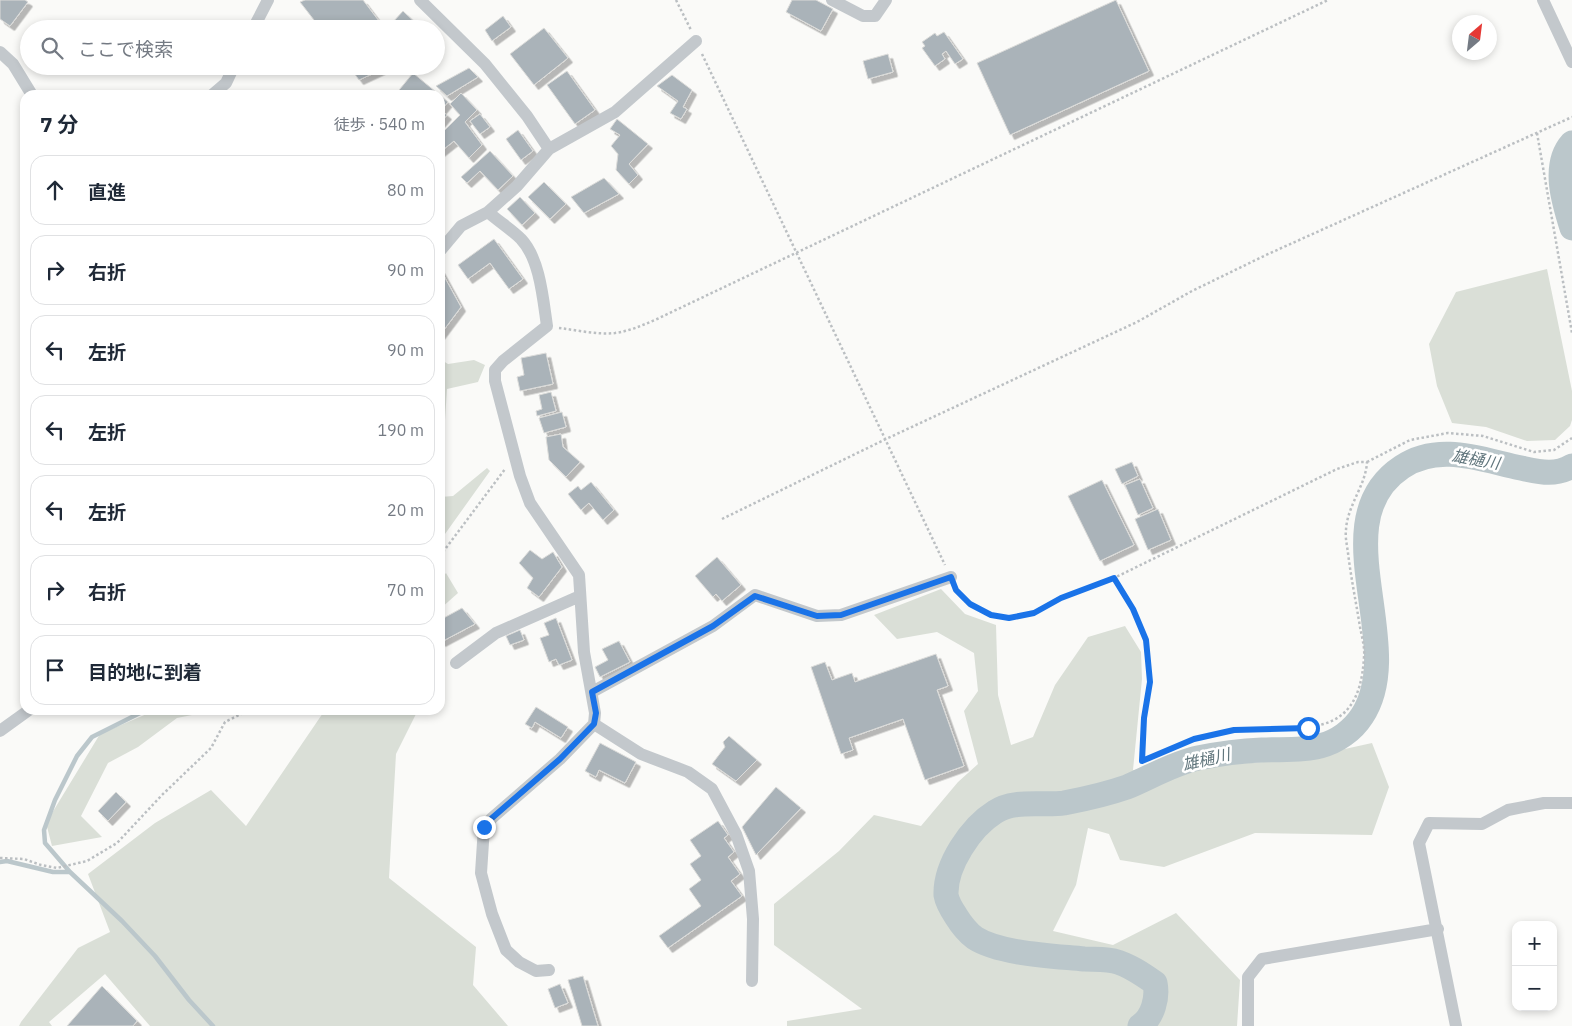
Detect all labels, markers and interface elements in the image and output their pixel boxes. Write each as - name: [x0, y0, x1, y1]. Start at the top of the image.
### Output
- north arrow: [1452, 15, 1497, 60]
- search box: [20, 20, 445, 75]
- icon: search: [38, 34, 66, 62]
- text: ここで検索: [78, 37, 173, 61]
- text: 7 分: [40, 110, 79, 138]
- text: 徒歩 · 540 m: [334, 114, 425, 134]
- icon: ahead: [41, 176, 69, 204]
- text: 直進: [88, 180, 126, 204]
- text: 80 m: [387, 180, 424, 200]
- icon: right: [41, 256, 69, 284]
- text: 右折: [88, 260, 126, 284]
- text: 90 m: [387, 260, 424, 280]
- icon: left: [41, 336, 69, 364]
- text: 左折: [88, 340, 126, 364]
- text: 90 m: [387, 340, 424, 360]
- icon: left: [41, 416, 69, 444]
- text: 左折: [88, 420, 126, 444]
- text: 190 m: [377, 420, 424, 440]
- water label: 雄樋川: [1451, 445, 1503, 473]
- icon: left: [41, 496, 69, 524]
- text: 左折: [88, 500, 126, 524]
- text: 20 m: [387, 500, 424, 520]
- icon: right: [41, 576, 69, 604]
- text: 右折: [88, 580, 126, 604]
- text: 70 m: [387, 580, 424, 600]
- icon: arrive: [41, 656, 69, 684]
- text: 目的地に到着: [88, 660, 202, 684]
- route start: [1297, 717, 1320, 740]
- water label: 雄樋川: [1180, 743, 1234, 774]
- route end: [473, 816, 496, 839]
- map controls: [1512, 921, 1557, 1011]
- button: +: [1512, 921, 1557, 966]
- button: −: [1512, 966, 1557, 1011]

